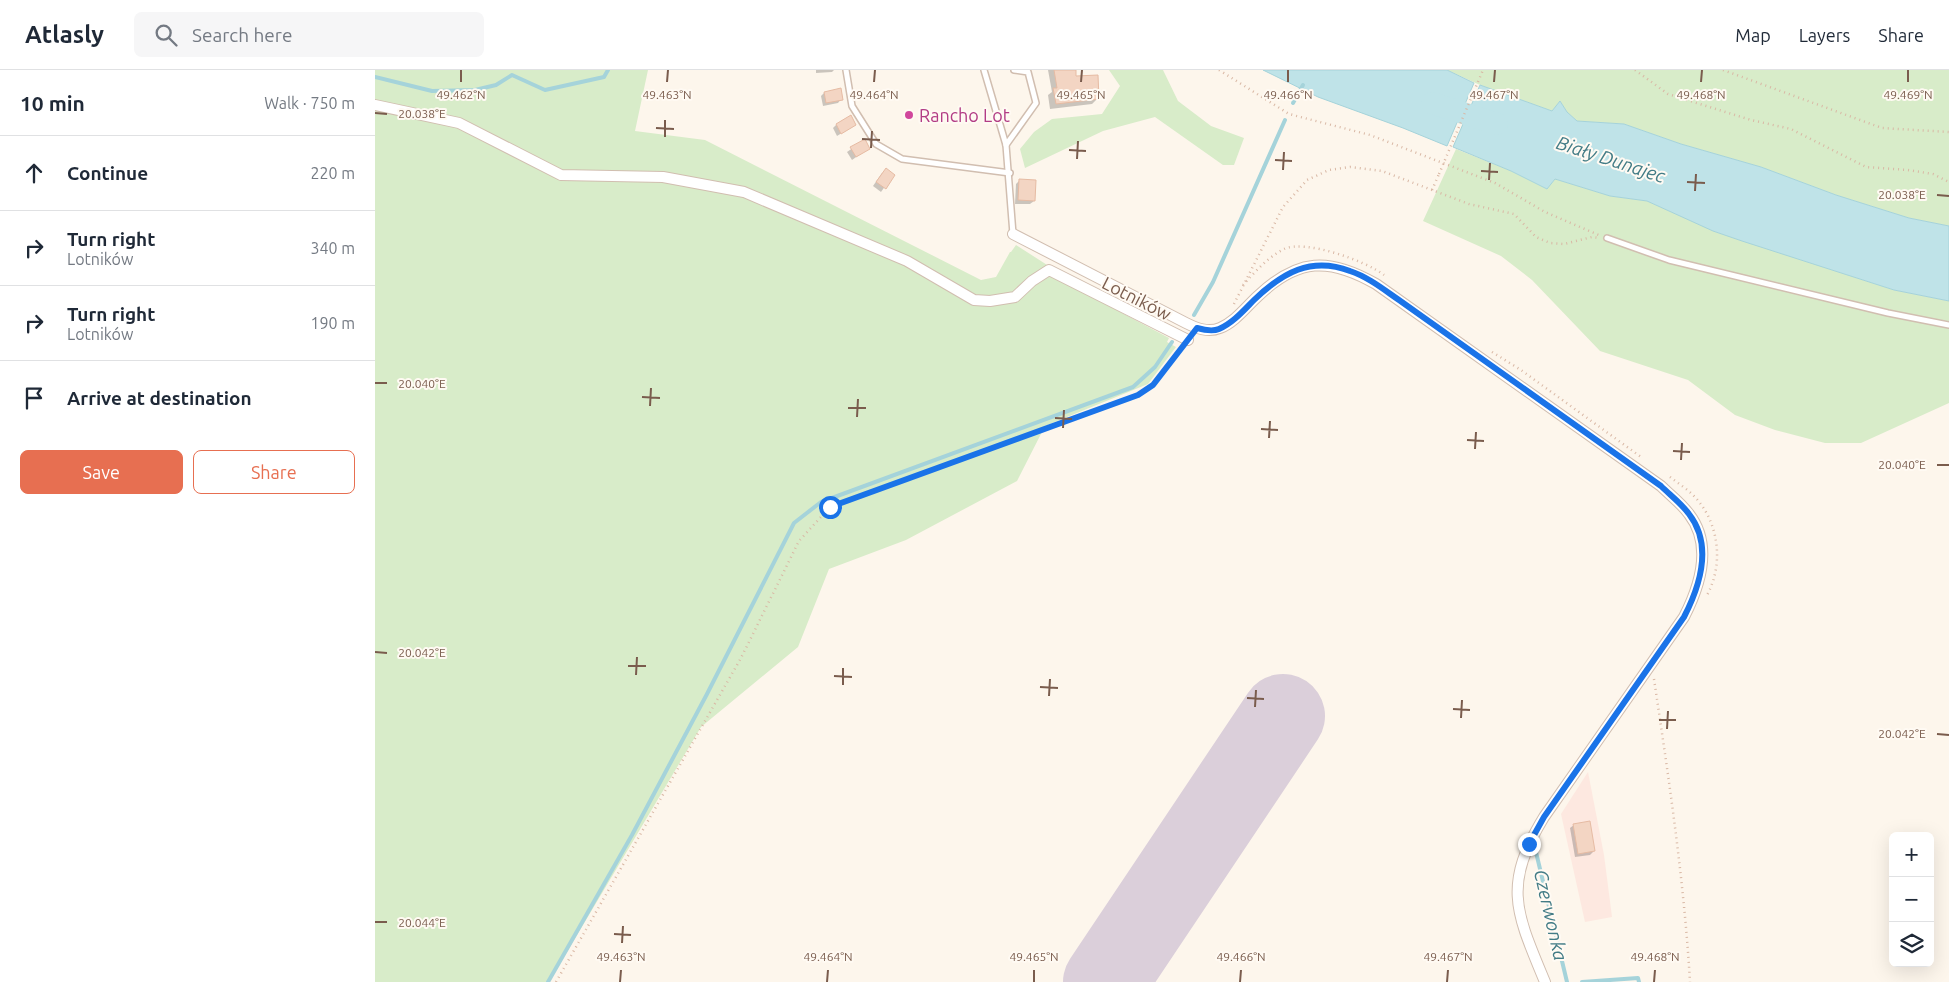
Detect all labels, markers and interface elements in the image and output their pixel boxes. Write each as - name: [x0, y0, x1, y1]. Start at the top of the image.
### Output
- search box: [134, 12, 484, 57]
- text: Atlasly: [25, 21, 104, 48]
- icon: search: [152, 21, 180, 49]
- text: Search here: [192, 24, 292, 46]
- text: Map: [1735, 25, 1771, 45]
- text: Layers: [1799, 25, 1850, 45]
- text: Share: [1878, 25, 1924, 45]
- text: 49.462°N: [436, 88, 486, 101]
- text: 49.463°N: [642, 88, 692, 101]
- text: 49.464°N: [849, 88, 899, 101]
- text: 49.465°N: [1056, 88, 1106, 101]
- text: 49.466°N: [1263, 88, 1313, 101]
- text: 49.467°N: [1469, 88, 1519, 101]
- text: 49.468°N: [1676, 88, 1726, 101]
- text: 49.469°N: [1883, 88, 1933, 101]
- text: 10 min: [20, 91, 85, 115]
- text: Walk · 750 m: [264, 94, 355, 112]
- place label: Rancho Lot: [919, 105, 1010, 125]
- text: 20.038°E: [398, 107, 446, 120]
- marker: Rancho Lot: [903, 109, 915, 121]
- water label: Biały Dunajec: [1554, 131, 1668, 187]
- icon: ahead: [20, 159, 48, 187]
- text: Continue: [67, 162, 148, 184]
- text: 220 m: [310, 164, 355, 182]
- text: 20.038°E: [1878, 188, 1926, 201]
- text: Turn right: [67, 228, 155, 250]
- icon: right: [20, 234, 48, 262]
- text: 340 m: [310, 239, 355, 257]
- text: Lotników: [67, 250, 133, 268]
- street label: Lotników: [1099, 272, 1175, 324]
- text: Turn right: [67, 303, 155, 325]
- icon: right: [20, 309, 48, 337]
- text: 190 m: [310, 314, 355, 332]
- text: Lotników: [67, 325, 133, 343]
- text: 20.040°E: [398, 377, 446, 390]
- icon: arrive: [20, 384, 48, 412]
- text: Arrive at destination: [67, 387, 252, 409]
- button: Save: [20, 450, 183, 494]
- button: Share: [193, 450, 355, 494]
- text: 20.040°E: [1878, 458, 1926, 471]
- route start: [819, 496, 842, 519]
- text: 20.042°E: [398, 646, 446, 659]
- text: 20.042°E: [1878, 727, 1926, 740]
- map controls: [1889, 832, 1934, 967]
- button: +: [1889, 832, 1934, 877]
- route end: [1518, 833, 1541, 856]
- water label: Czerwonka: [1530, 867, 1572, 963]
- button: −: [1889, 877, 1934, 922]
- text: 20.044°E: [398, 916, 446, 929]
- button: layers: [1889, 922, 1934, 967]
- text: 49.463°N: [596, 950, 646, 963]
- text: 49.464°N: [803, 950, 853, 963]
- text: 49.465°N: [1009, 950, 1059, 963]
- text: 49.466°N: [1216, 950, 1266, 963]
- text: 49.467°N: [1423, 950, 1473, 963]
- text: 49.468°N: [1630, 950, 1680, 963]

